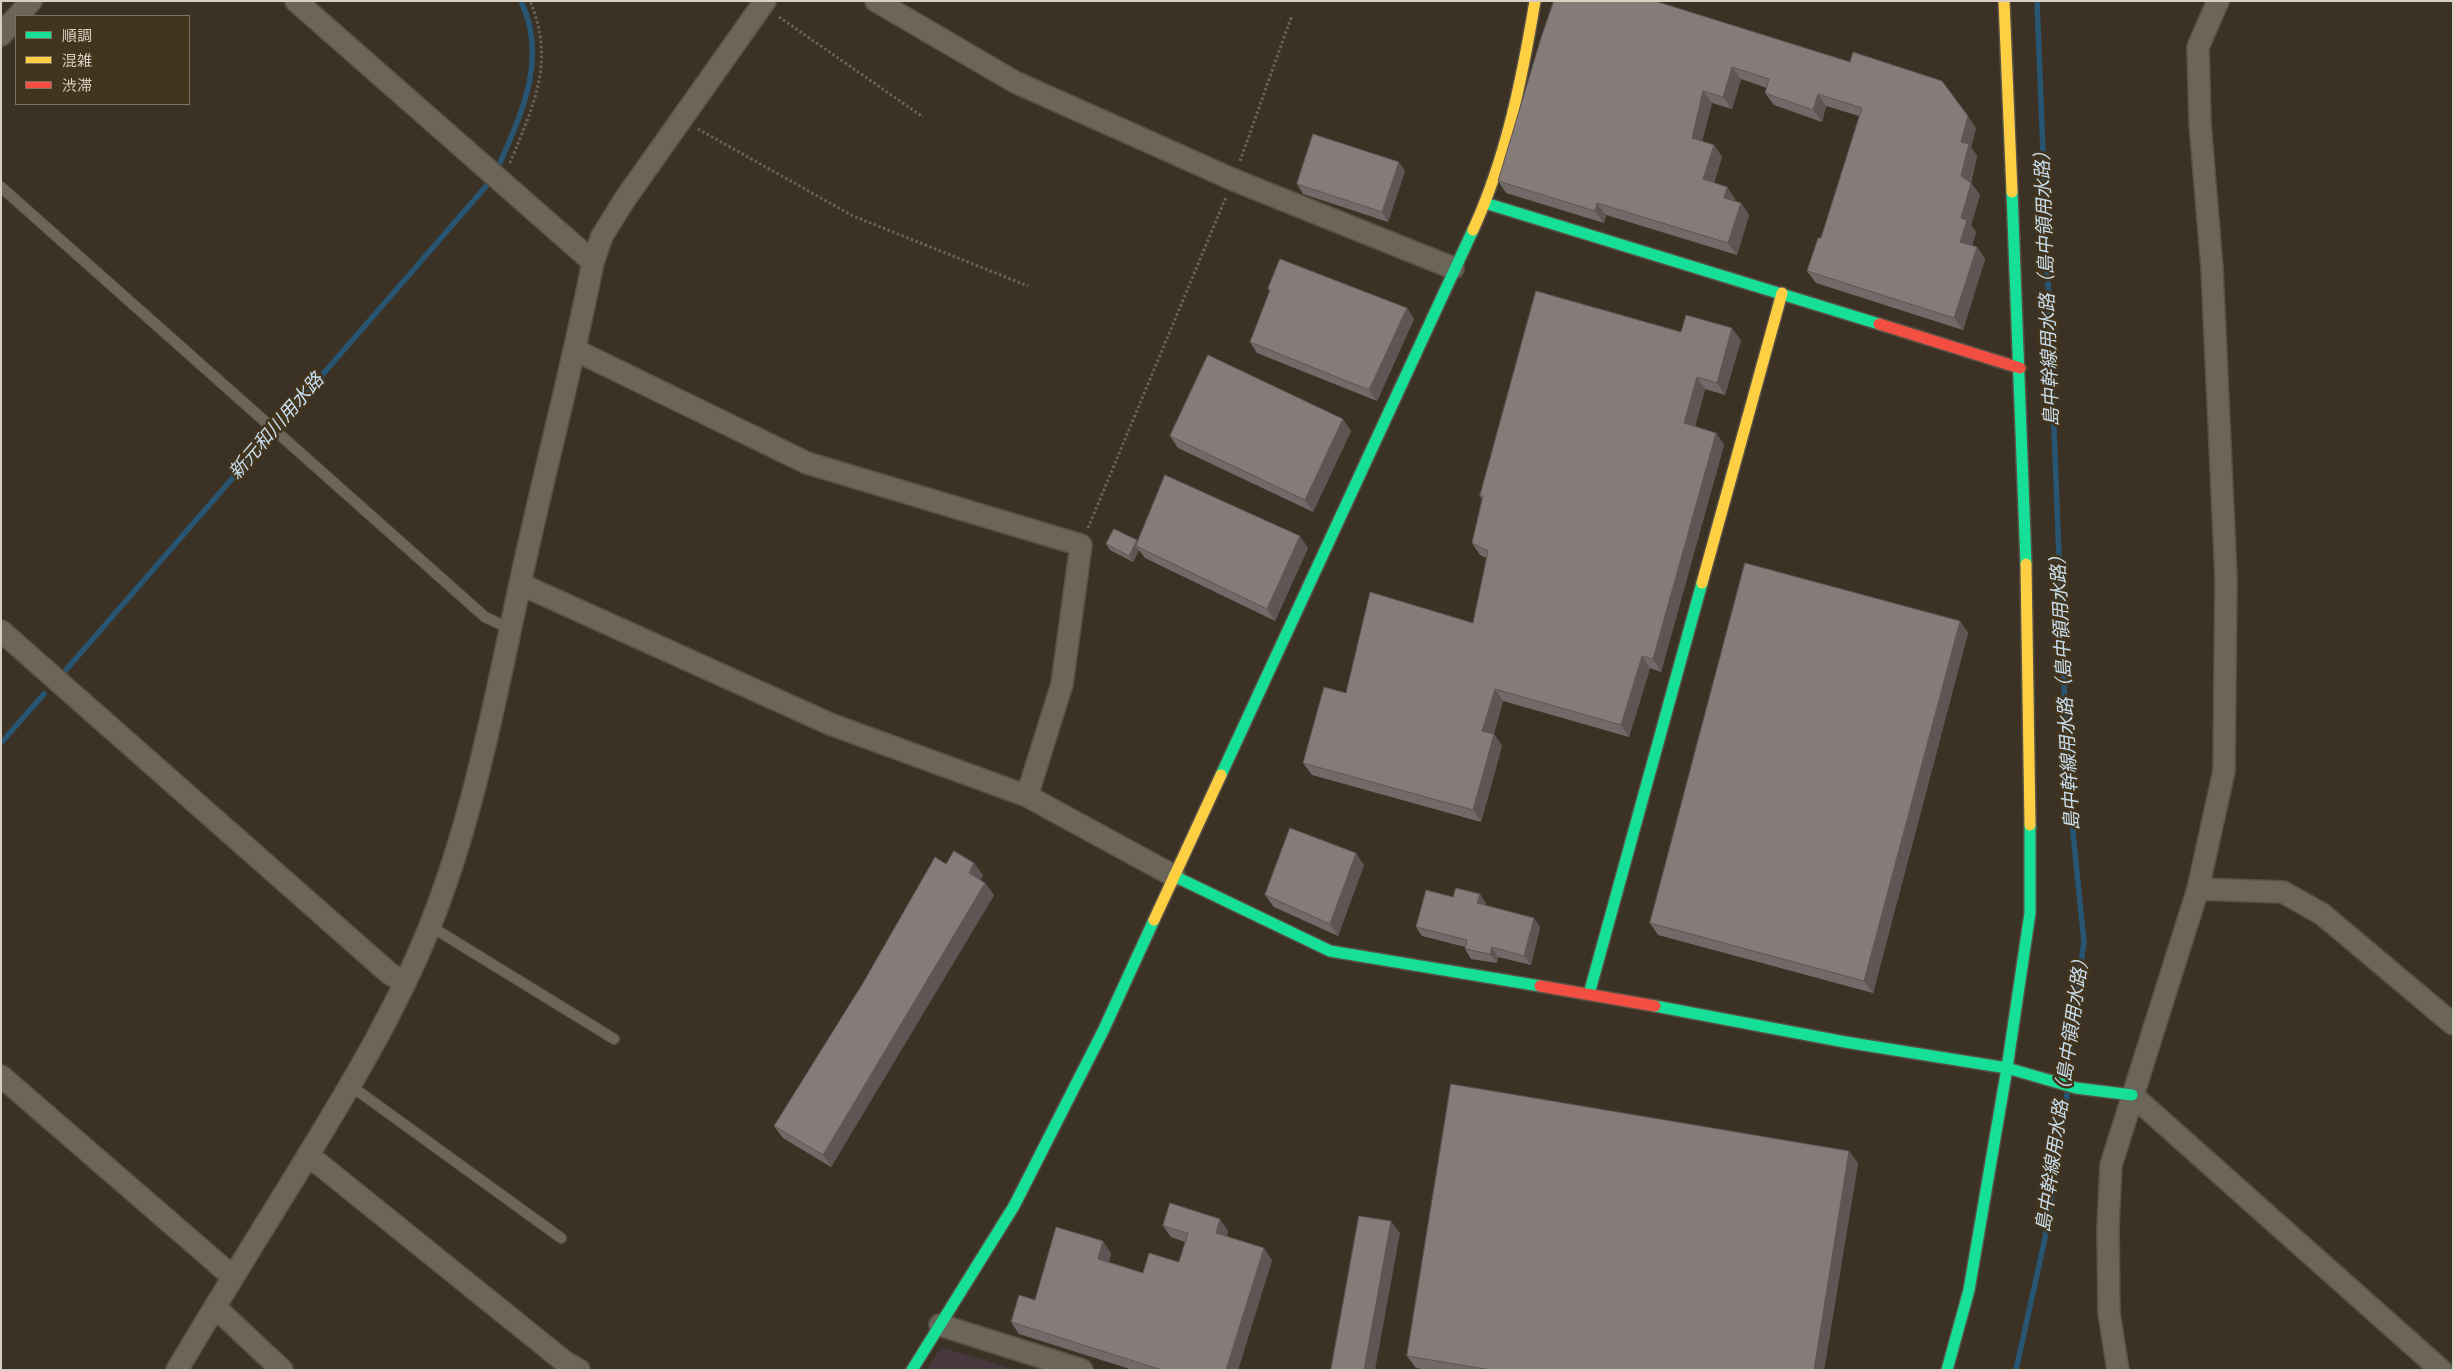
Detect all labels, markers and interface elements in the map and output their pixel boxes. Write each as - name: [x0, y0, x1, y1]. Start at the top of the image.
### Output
- legend: [15, 15, 190, 105]
- text: 順調: [62, 27, 92, 45]
- text: 混雑: [62, 52, 92, 70]
- text: 渋滞: [62, 77, 92, 95]
- water label: 島中幹線用水路（島中領用水路）: [2032, 141, 2064, 427]
- water label: 新元和川用水路: [225, 369, 329, 485]
- water label: 島中幹線用水路（島中領用水路）: [2047, 545, 2085, 831]
- water label: 島中幹線用水路（島中領用水路）: [2033, 948, 2095, 1234]

